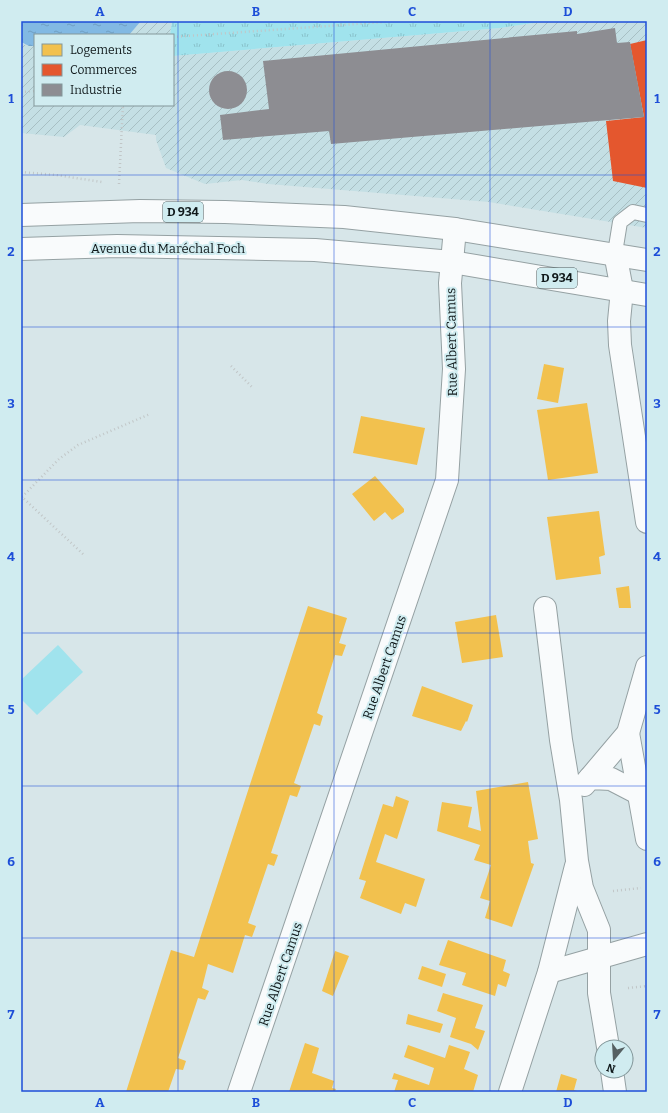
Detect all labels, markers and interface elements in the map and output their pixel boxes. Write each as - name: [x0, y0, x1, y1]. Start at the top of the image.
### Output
- text: A: [95, 4, 105, 19]
- text: B: [252, 4, 260, 19]
- text: C: [408, 4, 416, 19]
- text: D: [563, 4, 573, 19]
- legend: [34, 34, 174, 106]
- text: Logements: [70, 43, 132, 57]
- text: Commerces: [70, 63, 137, 77]
- text: Industrie: [70, 83, 122, 97]
- text: 1: [8, 91, 14, 106]
- text: 1: [654, 91, 660, 106]
- road number: D 934: [163, 202, 203, 222]
- street label: Avenue du Maréchal Foch: [91, 241, 245, 256]
- text: 2: [7, 244, 15, 259]
- text: 2: [653, 244, 661, 259]
- road number: D 934: [537, 268, 577, 288]
- street label: Rue Albert Camus: [443, 288, 460, 396]
- text: 3: [7, 396, 15, 411]
- text: 3: [653, 396, 661, 411]
- text: 4: [7, 549, 15, 564]
- text: 4: [653, 549, 661, 564]
- street label: Rue Albert Camus: [360, 613, 409, 721]
- text: 5: [7, 702, 15, 717]
- text: 5: [653, 702, 661, 717]
- text: 6: [7, 854, 15, 869]
- text: 6: [653, 854, 661, 869]
- street label: Rue Albert Camus: [256, 920, 305, 1028]
- text: 7: [8, 1007, 15, 1022]
- text: 7: [654, 1007, 661, 1022]
- north arrow: [594, 1039, 634, 1079]
- text: N: [605, 1060, 617, 1076]
- text: A: [95, 1095, 105, 1110]
- text: B: [252, 1095, 260, 1110]
- text: C: [408, 1095, 416, 1110]
- text: D: [563, 1095, 573, 1110]

